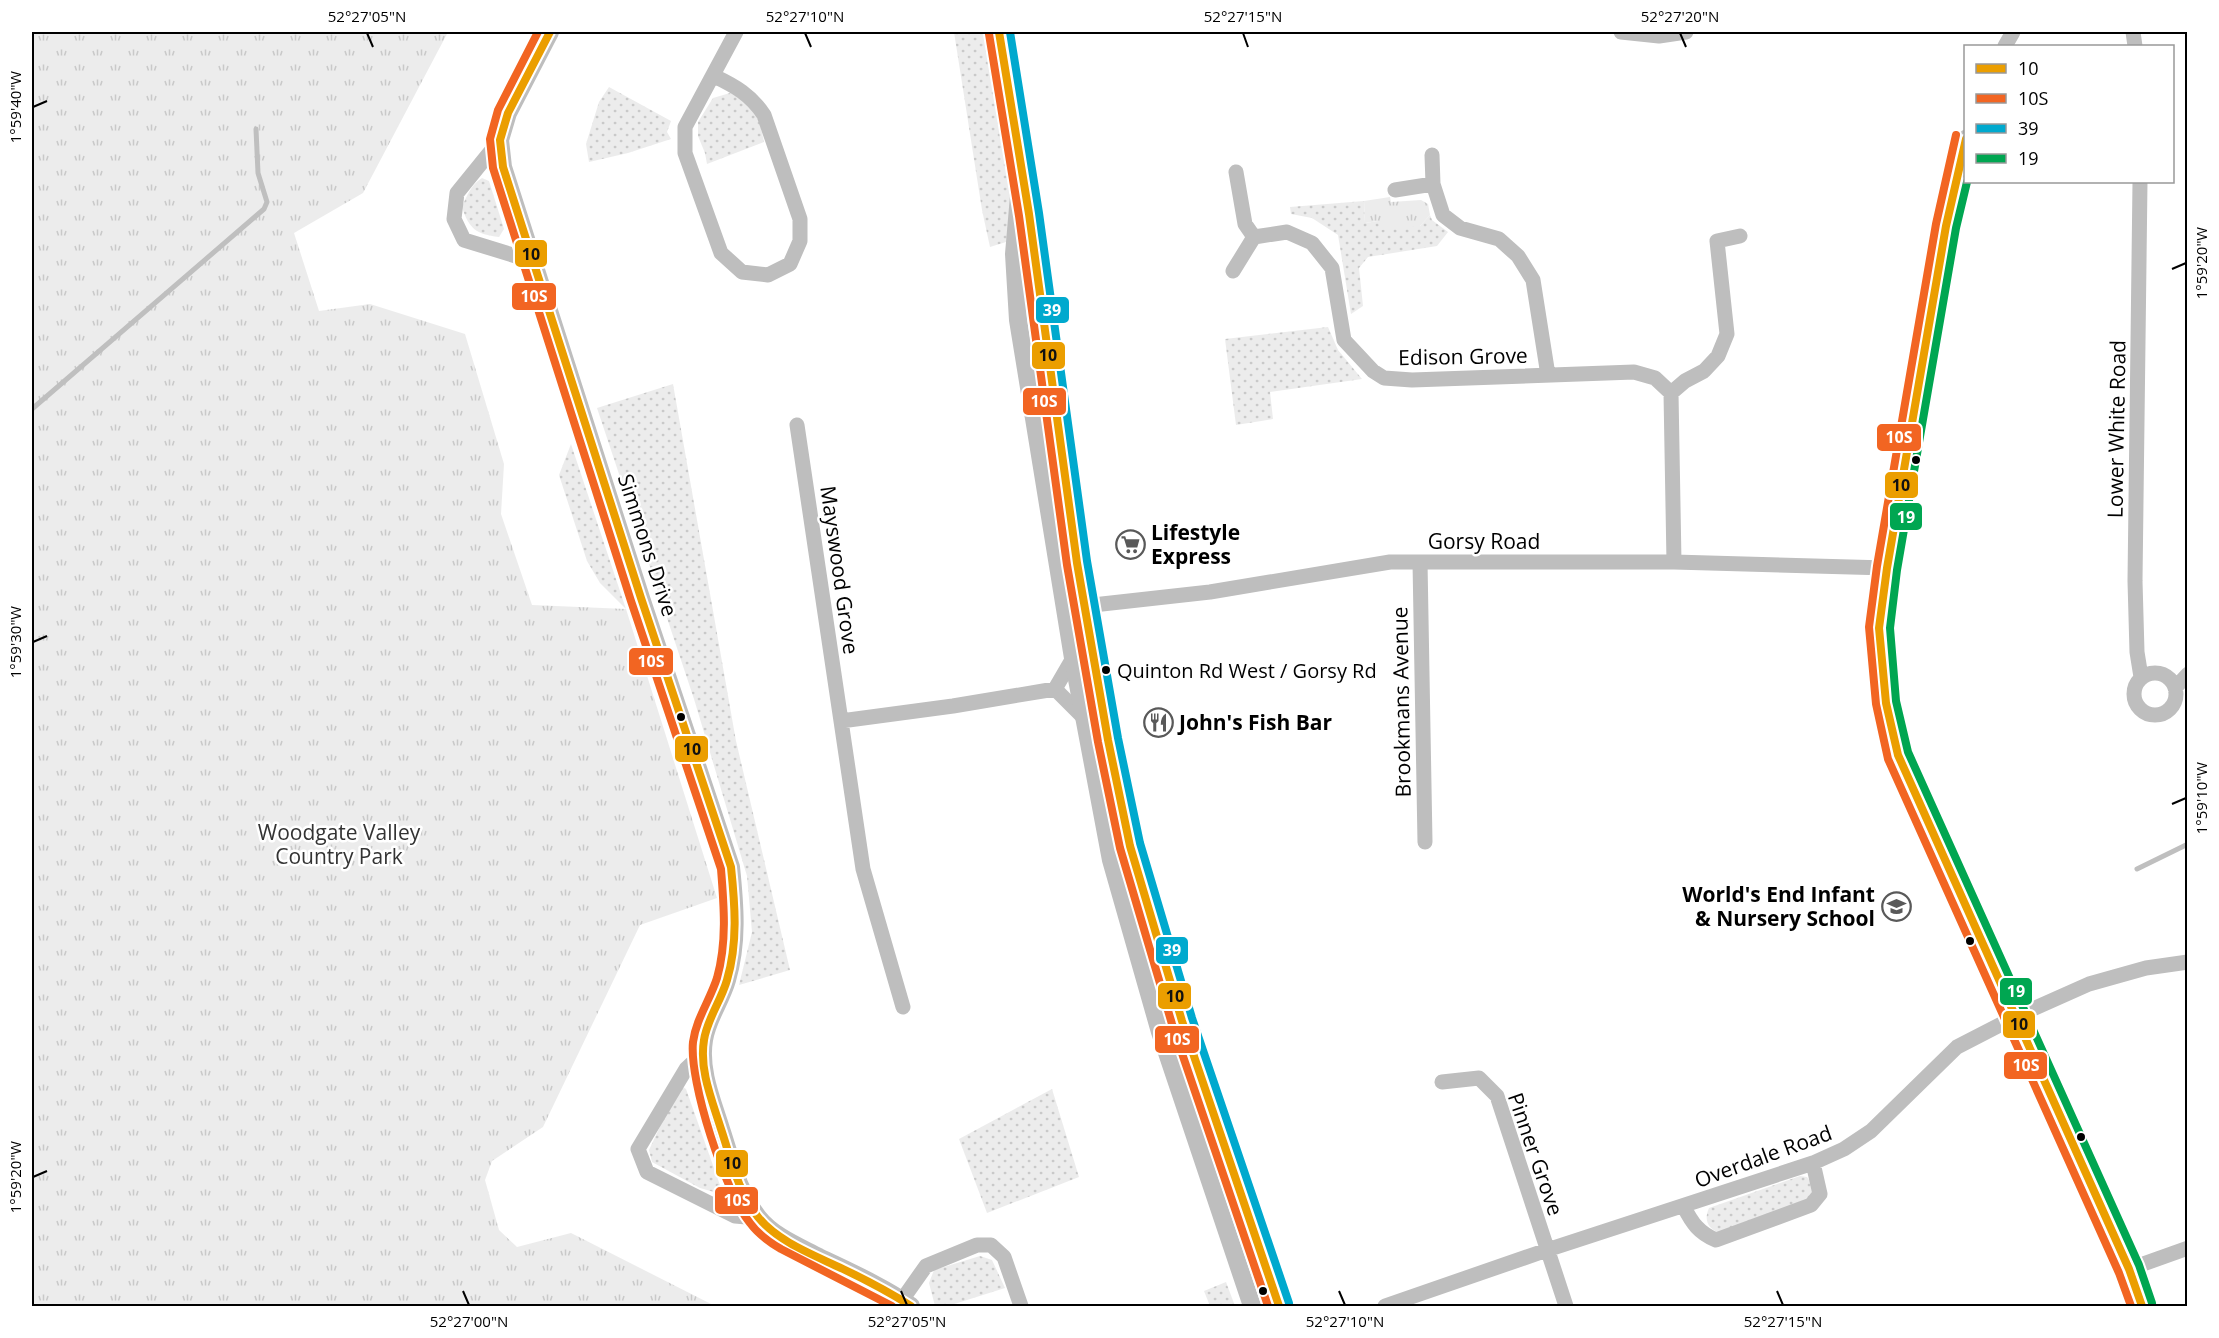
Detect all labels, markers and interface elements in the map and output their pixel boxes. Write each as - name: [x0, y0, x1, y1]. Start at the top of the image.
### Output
- text: 52°27'05"N: [328, 6, 406, 26]
- text: 52°27'10"N: [766, 6, 844, 26]
- text: 52°27'15"N: [1204, 6, 1282, 26]
- text: 52°27'20"N: [1641, 6, 1719, 26]
- legend: [1964, 45, 2174, 183]
- text: 10: [2018, 56, 2039, 80]
- text: 1°59'40"W: [5, 71, 25, 143]
- text: 10S: [2018, 86, 2049, 110]
- text: 39: [2018, 116, 2039, 140]
- text: 19: [2018, 146, 2039, 170]
- text: 1°59'20"W: [2191, 227, 2211, 299]
- line badge: 10: [514, 239, 548, 268]
- text: 10: [522, 243, 540, 265]
- line badge: 10S: [511, 282, 557, 311]
- text: 10S: [520, 285, 548, 307]
- line badge: 39: [1035, 296, 1070, 324]
- text: 39: [1043, 299, 1061, 321]
- street label: Lower White Road: [2100, 340, 2132, 518]
- line badge: 10: [1031, 341, 1066, 370]
- street label: Edison Grove: [1398, 341, 1528, 371]
- text: 10: [1039, 344, 1057, 366]
- line badge: 10S: [1022, 387, 1067, 416]
- text: 10S: [1030, 390, 1058, 412]
- line badge: 10S: [1876, 423, 1922, 452]
- text: 10S: [1885, 426, 1913, 448]
- unlabelled marker: [1910, 454, 1922, 466]
- street label: Simmons Drive: [612, 470, 684, 620]
- line badge: 10: [1884, 471, 1919, 499]
- text: 10: [1892, 474, 1910, 496]
- street label: Mayswood Grove: [814, 484, 866, 656]
- line badge: 19: [1889, 502, 1923, 531]
- text: 19: [1897, 506, 1915, 528]
- place label: Lifestyle Express: [1151, 518, 1240, 570]
- street label: Gorsy Road: [1428, 527, 1540, 555]
- supermarket icon: Lifestyle Express: [1114, 528, 1146, 560]
- text: 1°59'30"W: [5, 606, 25, 678]
- street label: Brookmans Avenue: [1385, 606, 1417, 798]
- line badge: 10S: [628, 647, 674, 676]
- text: 10S: [637, 650, 665, 672]
- place label: Quinton Rd West / Gorsy Rd: [1117, 657, 1377, 684]
- marker: Quinton Rd West / Gorsy Rd: [1100, 664, 1112, 676]
- restaurant icon: John's Fish Bar: [1142, 706, 1174, 738]
- place label: John's Fish Bar: [1177, 708, 1332, 736]
- unlabelled marker: [675, 711, 687, 723]
- line badge: 10: [674, 735, 709, 763]
- text: 10: [683, 738, 701, 760]
- text: 1°59'10"W: [2191, 762, 2211, 834]
- park label: Woodgate Valley Country Park: [258, 818, 421, 870]
- place label: World's End Infant & Nursery School: [1682, 880, 1875, 932]
- school or university icon: World's End Infant & Nursery School: [1880, 890, 1912, 922]
- unlabelled marker: [1964, 935, 1976, 947]
- line badge: 39: [1155, 936, 1189, 965]
- text: 39: [1163, 939, 1181, 961]
- line badge: 19: [1999, 977, 2033, 1006]
- text: 19: [2007, 980, 2025, 1002]
- line badge: 10: [1157, 982, 1192, 1010]
- text: 10: [1166, 985, 1184, 1007]
- line badge: 10: [2002, 1010, 2036, 1039]
- text: 10: [2010, 1013, 2028, 1035]
- line badge: 10S: [1154, 1025, 1200, 1054]
- text: 10S: [1163, 1028, 1191, 1050]
- line badge: 10S: [2003, 1051, 2048, 1080]
- text: 10S: [2012, 1054, 2040, 1076]
- street label: Pinner Grove: [1502, 1089, 1570, 1219]
- street label: Overdale Road: [1690, 1118, 1836, 1194]
- unlabelled marker: [2075, 1131, 2087, 1143]
- text: 1°59'20"W: [5, 1141, 25, 1213]
- line badge: 10: [715, 1149, 749, 1178]
- text: 10: [723, 1152, 741, 1174]
- line badge: 10S: [714, 1186, 759, 1215]
- text: 10S: [723, 1189, 751, 1211]
- unlabelled marker: [1257, 1285, 1269, 1297]
- text: 52°27'00"N: [430, 1311, 508, 1331]
- text: 52°27'05"N: [868, 1311, 946, 1331]
- text: 52°27'10"N: [1306, 1311, 1384, 1331]
- text: 52°27'15"N: [1744, 1311, 1822, 1331]

